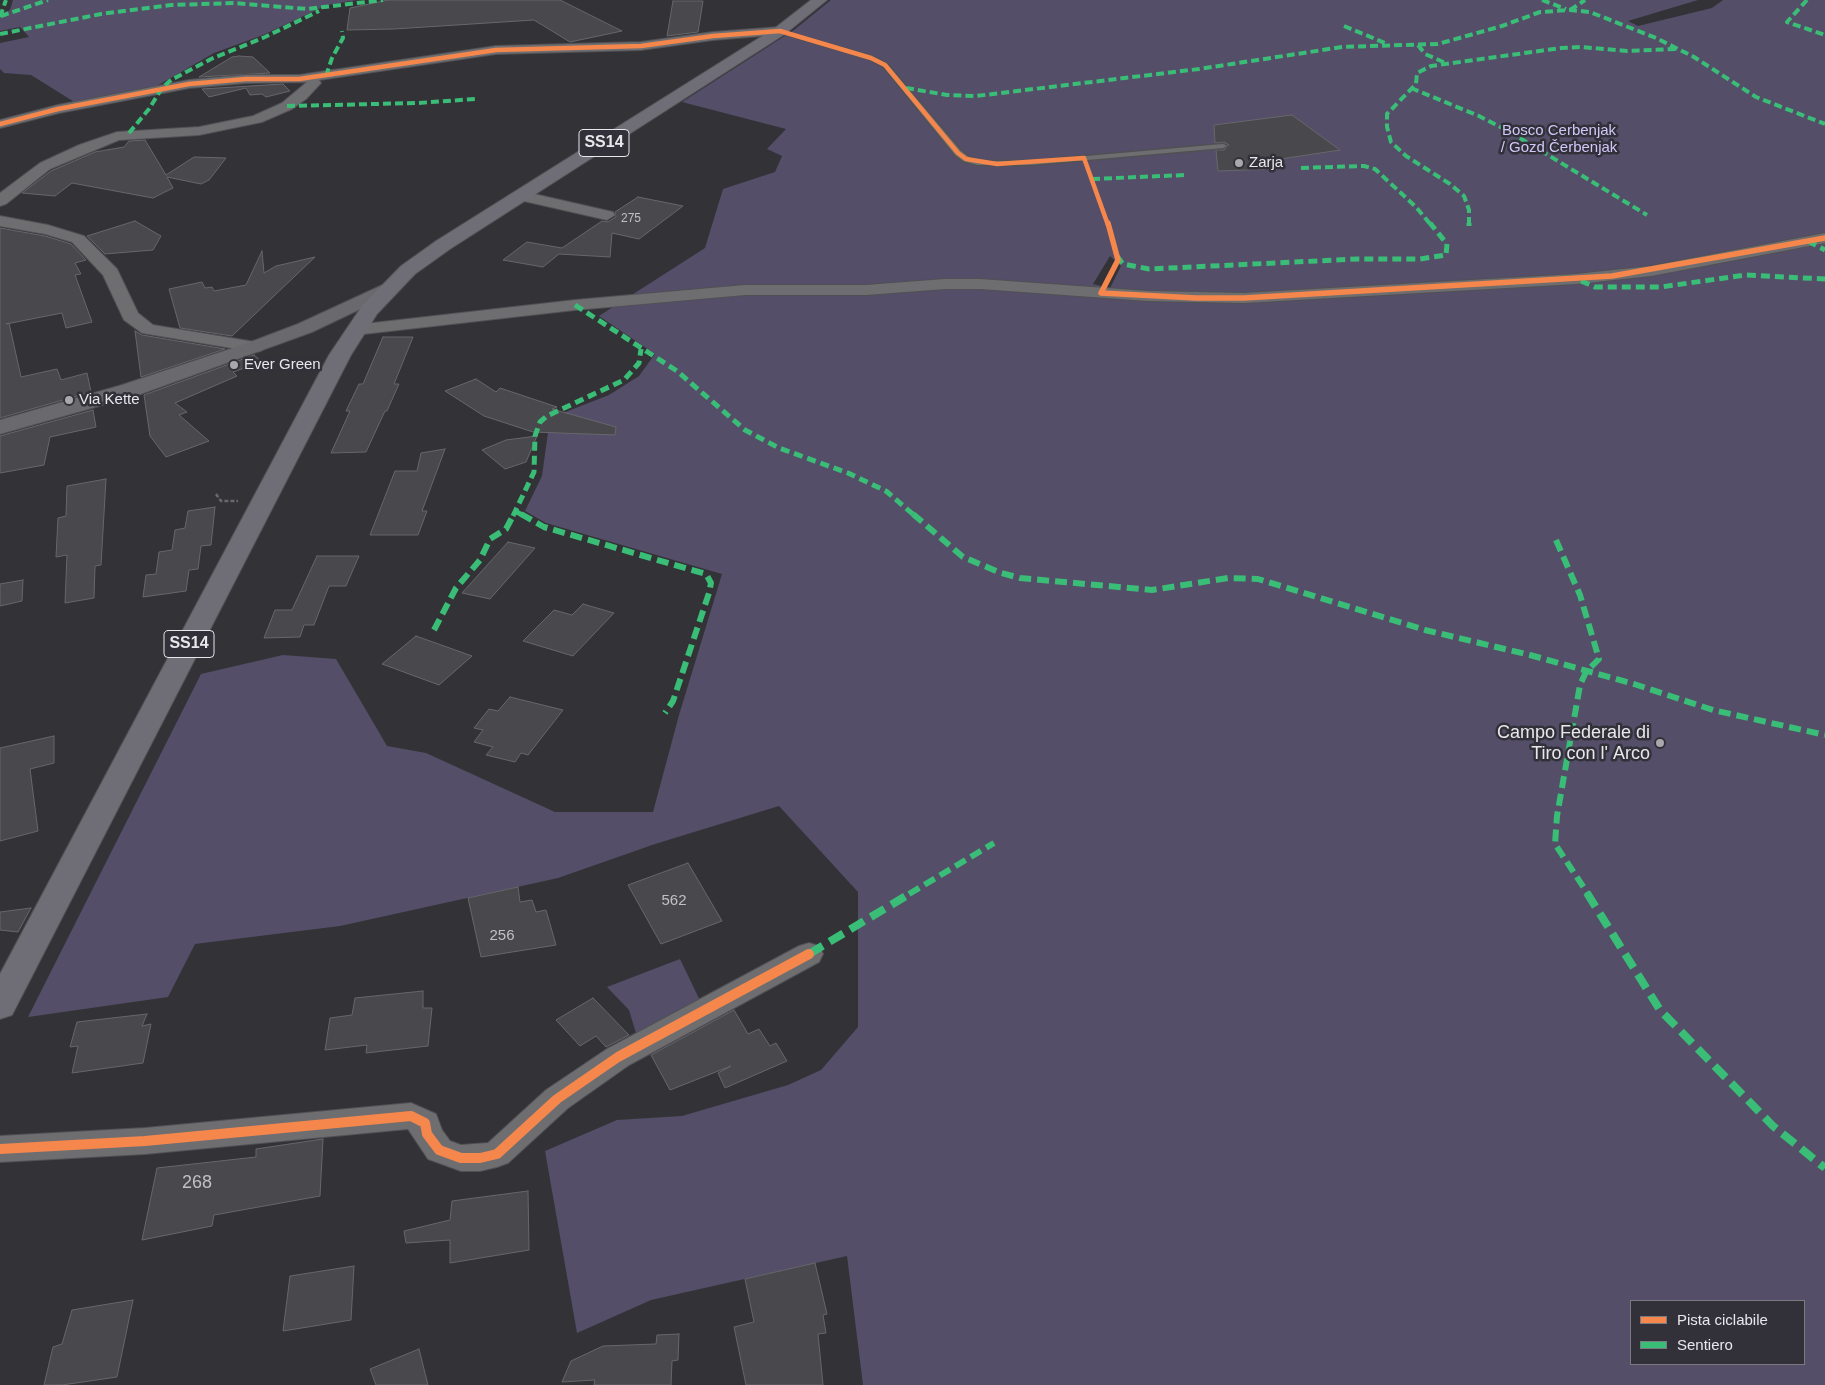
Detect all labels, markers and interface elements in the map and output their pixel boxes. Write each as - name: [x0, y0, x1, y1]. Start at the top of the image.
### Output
- park label: Bosco Cerbenjak / Gozd Čerbenjak: [1501, 122, 1617, 157]
- road number: SS14: [579, 130, 629, 156]
- place label: Zarja: [1249, 154, 1283, 172]
- marker: Zarja: [1233, 157, 1245, 169]
- house number: 275: [621, 212, 641, 226]
- place label: Ever Green: [244, 356, 321, 374]
- marker: Ever Green: [228, 359, 240, 371]
- place label: Via Kette: [79, 391, 140, 409]
- marker: Via Kette: [63, 394, 75, 406]
- road number: SS14: [164, 630, 214, 658]
- place label: Campo Federale di Tiro con l' Arco: [1497, 722, 1650, 764]
- marker: Campo Federale di Tiro con l' Arco: [1654, 737, 1666, 749]
- house number: 562: [661, 892, 687, 910]
- house number: 256: [489, 927, 515, 945]
- house number: 268: [182, 1172, 212, 1194]
- legend: [1630, 1300, 1805, 1365]
- text: Pista ciclabile: [1677, 1311, 1768, 1328]
- text: Sentiero: [1677, 1336, 1733, 1353]

